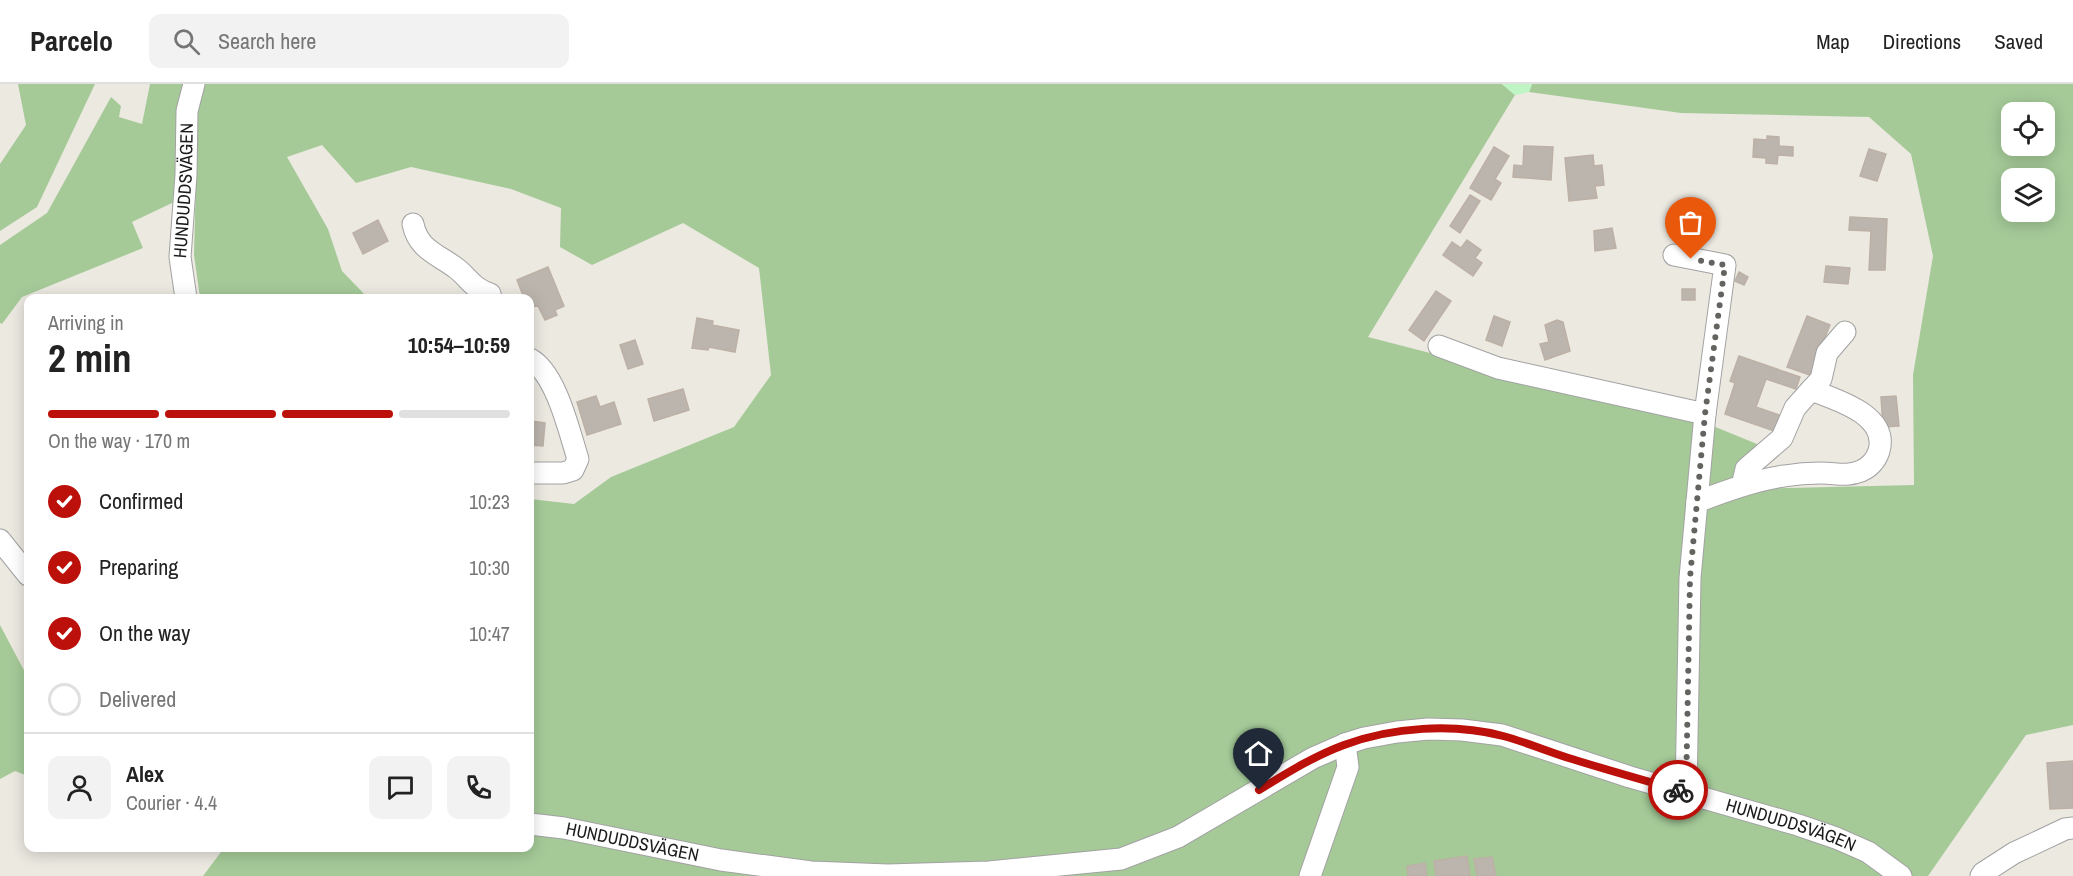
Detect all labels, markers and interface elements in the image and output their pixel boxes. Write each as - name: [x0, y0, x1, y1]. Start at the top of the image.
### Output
- search box: [149, 14, 569, 68]
- text: Parcelo: [30, 22, 113, 60]
- icon: search: [170, 25, 203, 58]
- text: Search here: [218, 26, 316, 56]
- text: Map: [1816, 27, 1850, 56]
- text: Directions: [1883, 27, 1961, 56]
- text: Saved: [1994, 27, 2043, 56]
- map controls: [2001, 102, 2055, 222]
- button: locate: [2001, 102, 2055, 156]
- street label: HUNDUDDSVÄGEN: [167, 123, 199, 259]
- button: layers: [2001, 168, 2055, 222]
- pin: [1665, 197, 1716, 259]
- icon: bag: [1674, 206, 1707, 239]
- text: Arriving in: [48, 309, 124, 336]
- text: 10:54–10:59: [408, 330, 510, 360]
- text: 2 min: [48, 332, 132, 384]
- text: On the way · 170 m: [48, 427, 190, 454]
- icon: check: [48, 485, 81, 518]
- text: Confirmed: [99, 486, 183, 516]
- text: 10:23: [469, 488, 510, 515]
- icon: check: [48, 551, 81, 584]
- text: Preparing: [99, 552, 178, 582]
- text: 10:30: [469, 554, 510, 581]
- icon: check: [48, 617, 81, 650]
- text: On the way: [99, 618, 190, 648]
- text: 10:47: [469, 620, 510, 647]
- text: Delivered: [99, 684, 176, 714]
- pin: [1233, 728, 1284, 790]
- icon: home: [1242, 737, 1275, 770]
- button: person: [48, 756, 111, 819]
- button: chat: [369, 756, 432, 819]
- button: phone: [447, 756, 510, 819]
- text: Alex: [126, 759, 164, 789]
- courier: [1648, 760, 1708, 820]
- icon: bike: [1662, 774, 1695, 807]
- text: Courier · 4.4: [126, 789, 217, 816]
- street label: HUNDUDDSVÄGEN: [1723, 792, 1860, 857]
- street label: HUNDUDDSVÄGEN: [564, 816, 701, 867]

